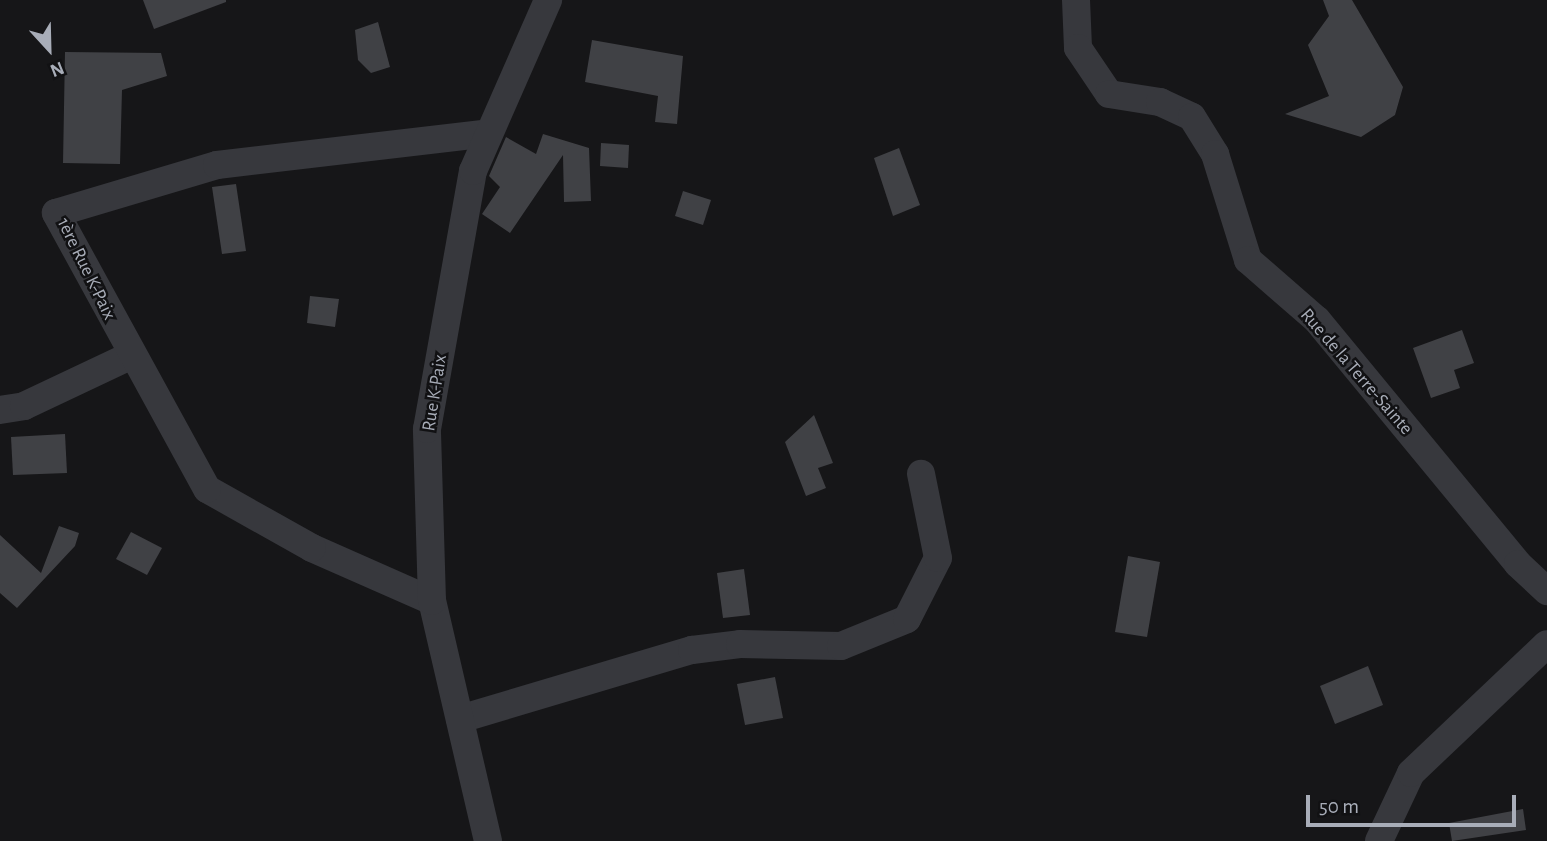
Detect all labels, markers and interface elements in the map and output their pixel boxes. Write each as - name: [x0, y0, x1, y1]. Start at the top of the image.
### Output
- north arrow: [14, 14, 84, 84]
- text: N: [47, 58, 67, 80]
- street label: 1ère Rue K-Paix: [52, 214, 120, 324]
- street label: Rue de la Terre-Sainte: [1295, 304, 1417, 440]
- street label: Rue K-Paix: [418, 353, 452, 433]
- scale bar: [1309, 782, 1519, 826]
- text: 50 m: [1319, 796, 1359, 817]

